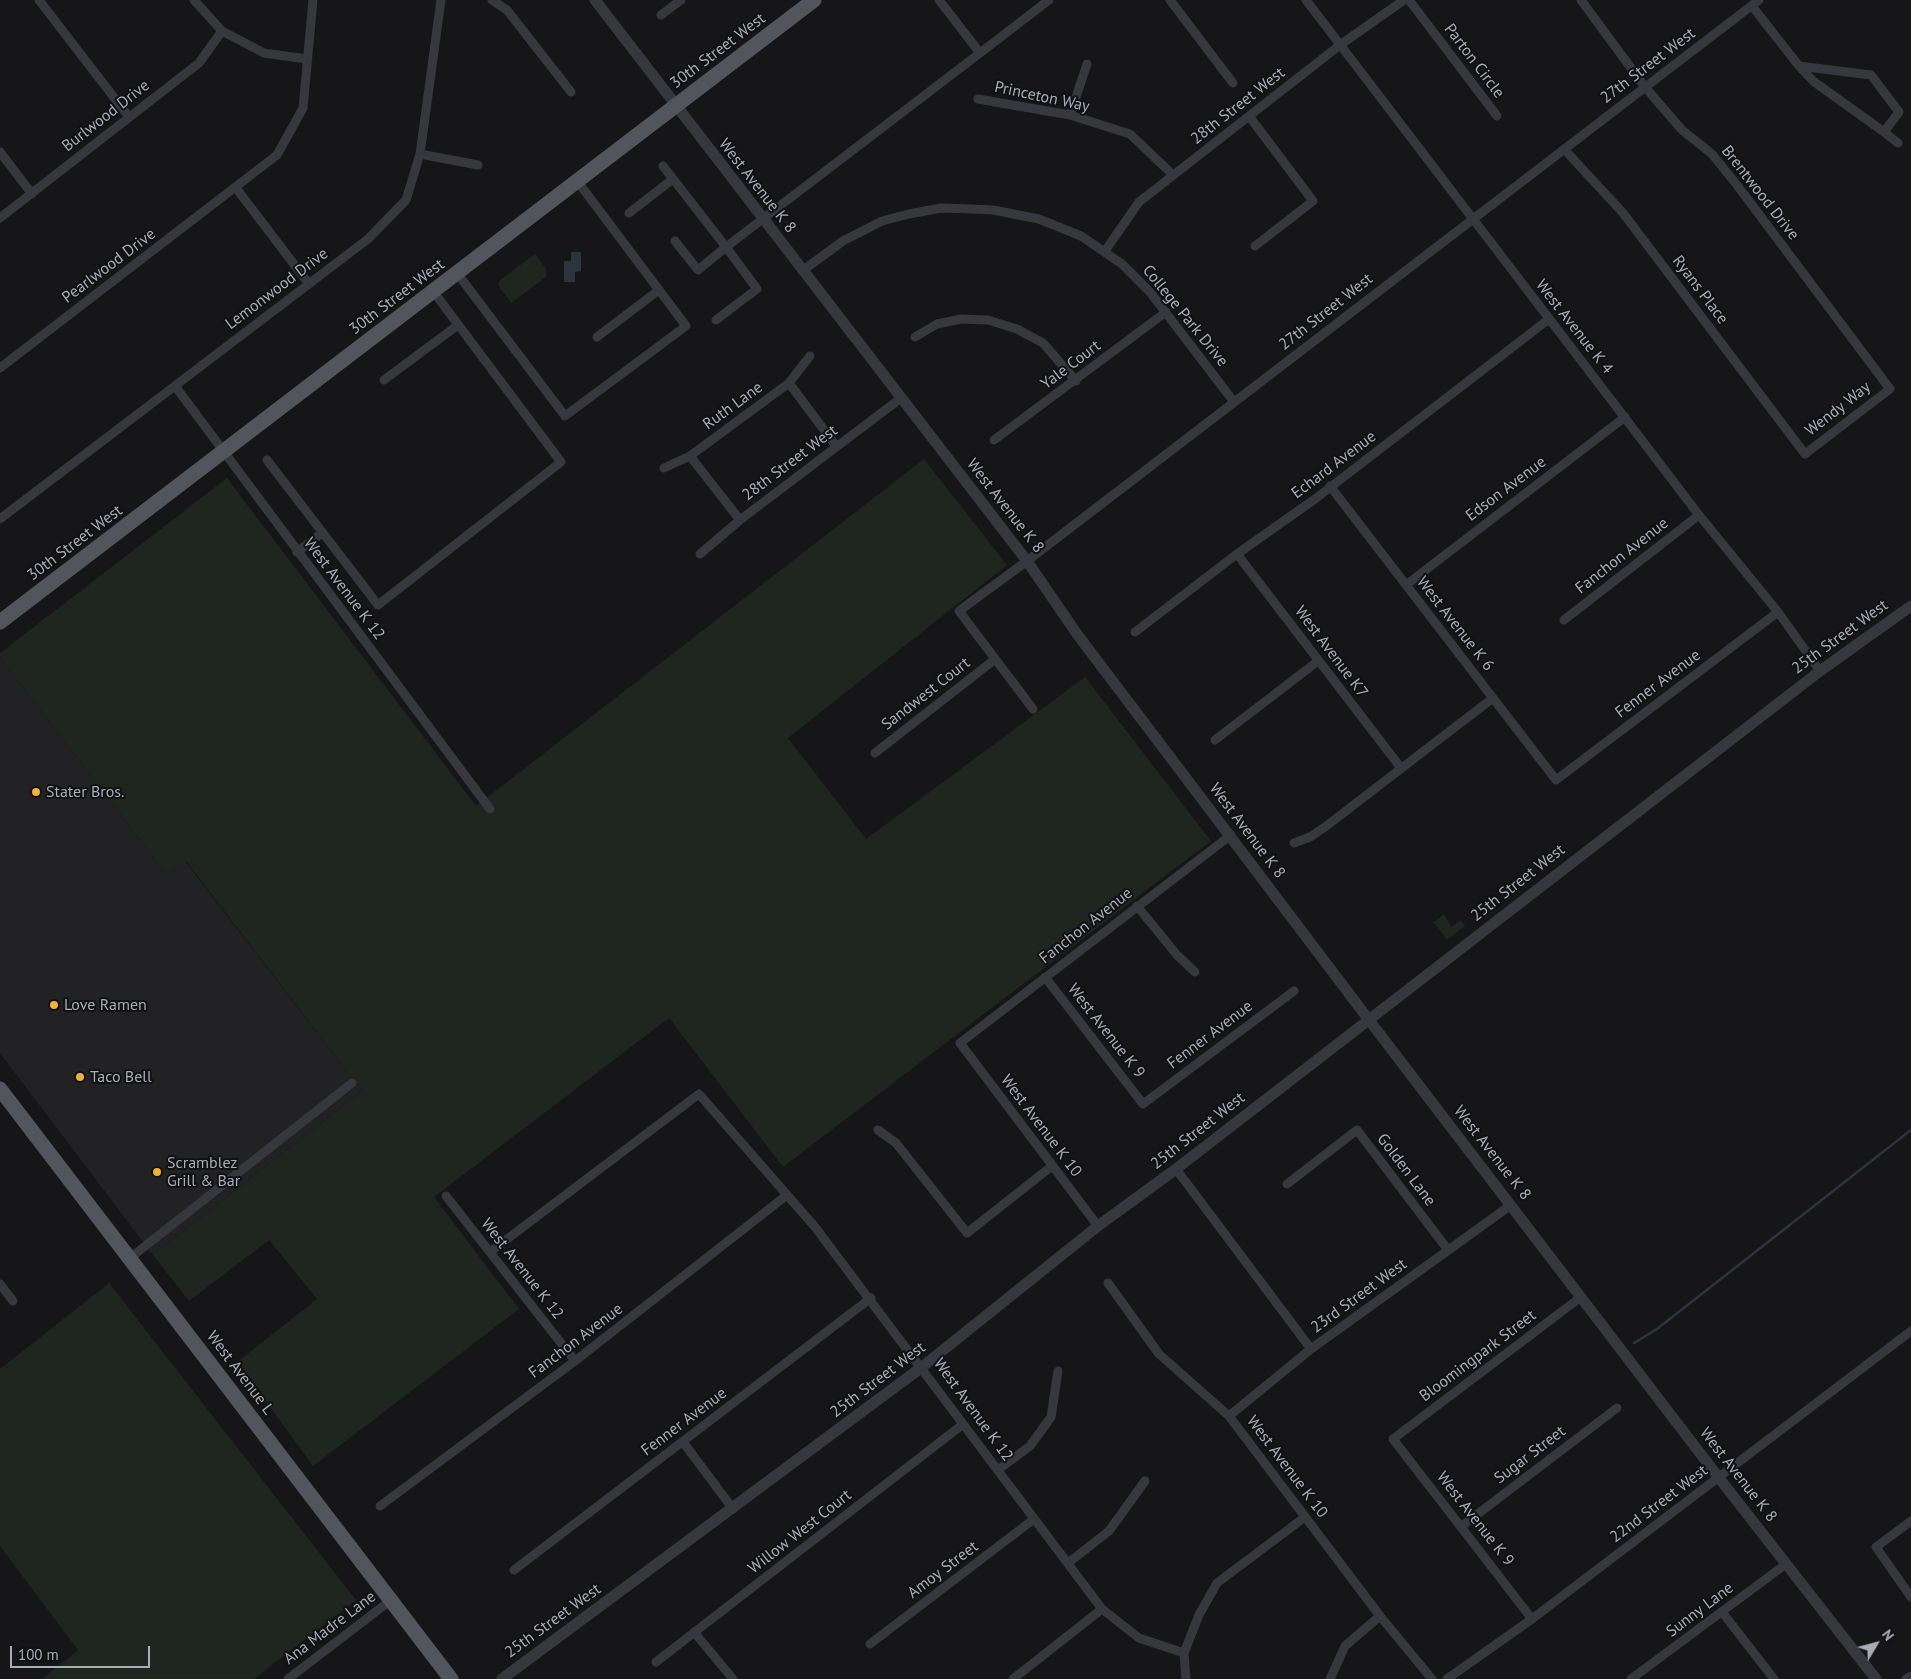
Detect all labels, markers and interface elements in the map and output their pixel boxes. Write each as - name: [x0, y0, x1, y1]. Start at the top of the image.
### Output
- street label: 30th Street West: [667, 9, 769, 93]
- street label: Parton Circle: [1440, 20, 1508, 102]
- street label: 27th Street West: [1597, 24, 1699, 108]
- street label: 28th Street West: [1187, 63, 1289, 149]
- street label: Burlwood Drive: [59, 76, 153, 156]
- street label: Princeton Way: [993, 78, 1091, 116]
- street label: West Avenue K 8: [714, 135, 800, 237]
- street label: Brentwood Drive: [1717, 142, 1803, 244]
- street label: Pearlwood Drive: [58, 225, 160, 307]
- street label: Lemonwood Drive: [222, 244, 332, 334]
- street label: Ryans Place: [1668, 252, 1732, 328]
- street label: 30th Street West: [346, 255, 448, 339]
- street label: College Park Drive: [1138, 261, 1232, 371]
- street label: 27th Street West: [1275, 269, 1377, 355]
- street label: West Avenue K 4: [1531, 276, 1617, 378]
- street label: Yale Court: [1037, 336, 1105, 394]
- street label: Wendy Way: [1801, 377, 1875, 441]
- street label: Ruth Lane: [699, 378, 767, 434]
- street label: 28th Street West: [739, 421, 841, 505]
- street label: Echard Avenue: [1288, 427, 1380, 503]
- street label: Edson Avenue: [1462, 453, 1550, 525]
- street label: West Avenue K 8: [962, 455, 1048, 557]
- street label: 30th Street West: [24, 501, 126, 585]
- street label: Fanchon Avenue: [1572, 514, 1672, 598]
- street label: West Avenue K 12: [299, 534, 389, 644]
- street label: West Avenue K 6: [1412, 573, 1498, 675]
- street label: 25th Street West: [1788, 596, 1892, 678]
- street label: West Avenue K7: [1290, 602, 1372, 702]
- street label: Fenner Avenue: [1612, 646, 1704, 722]
- street label: Sandwest Court: [878, 653, 974, 735]
- street label: West Avenue K 8: [1205, 780, 1289, 882]
- place label: Stater Bros.: [46, 782, 124, 802]
- marker: Stater Bros.: [30, 786, 42, 798]
- street label: 25th Street West: [1467, 840, 1569, 926]
- street label: Fanchon Avenue: [1036, 884, 1136, 968]
- street label: West Avenue K 9: [1063, 980, 1149, 1082]
- place label: Love Ramen: [64, 995, 147, 1015]
- street label: Fenner Avenue: [1164, 997, 1256, 1073]
- marker: Love Ramen: [48, 999, 60, 1011]
- place label: Taco Bell: [90, 1067, 152, 1087]
- marker: Taco Bell: [74, 1071, 86, 1083]
- street label: West Avenue K 10: [996, 1071, 1086, 1181]
- street label: 25th Street West: [1147, 1088, 1249, 1174]
- street label: West Avenue K 8: [1449, 1102, 1535, 1204]
- street label: Golden Lane: [1373, 1130, 1439, 1210]
- place label: Scramblez Grill & Bar: [167, 1153, 240, 1191]
- marker: Scramblez Grill & Bar: [151, 1166, 163, 1178]
- street label: West Avenue K 12: [477, 1215, 567, 1323]
- street label: 23rd Street West: [1307, 1255, 1411, 1337]
- street label: Fanchon Avenue: [525, 1299, 627, 1383]
- street label: Bloomingpark Street: [1416, 1306, 1540, 1406]
- street label: West Avenue L: [202, 1327, 278, 1419]
- street label: 25th Street West: [827, 1338, 929, 1422]
- street label: West Avenue K 12: [929, 1355, 1017, 1465]
- street label: Fenner Avenue: [638, 1384, 730, 1460]
- street label: West Avenue K 10: [1242, 1412, 1332, 1522]
- street label: Sugar Street: [1491, 1422, 1569, 1488]
- street label: West Avenue K 8: [1695, 1424, 1781, 1526]
- street label: 22nd Street West: [1606, 1461, 1712, 1547]
- street label: West Avenue K 9: [1432, 1468, 1518, 1570]
- street label: Willow West Court: [745, 1486, 855, 1578]
- street label: Amoy Street: [904, 1537, 982, 1603]
- street label: Sunny Lane: [1663, 1579, 1737, 1641]
- street label: 25th Street West: [501, 1580, 605, 1662]
- street label: Ana Madre Lane: [280, 1587, 380, 1669]
- north arrow: [1851, 1619, 1901, 1669]
- text: N: [1878, 1626, 1898, 1644]
- scale bar: [12, 1636, 152, 1668]
- text: 100 m: [18, 1645, 59, 1664]

